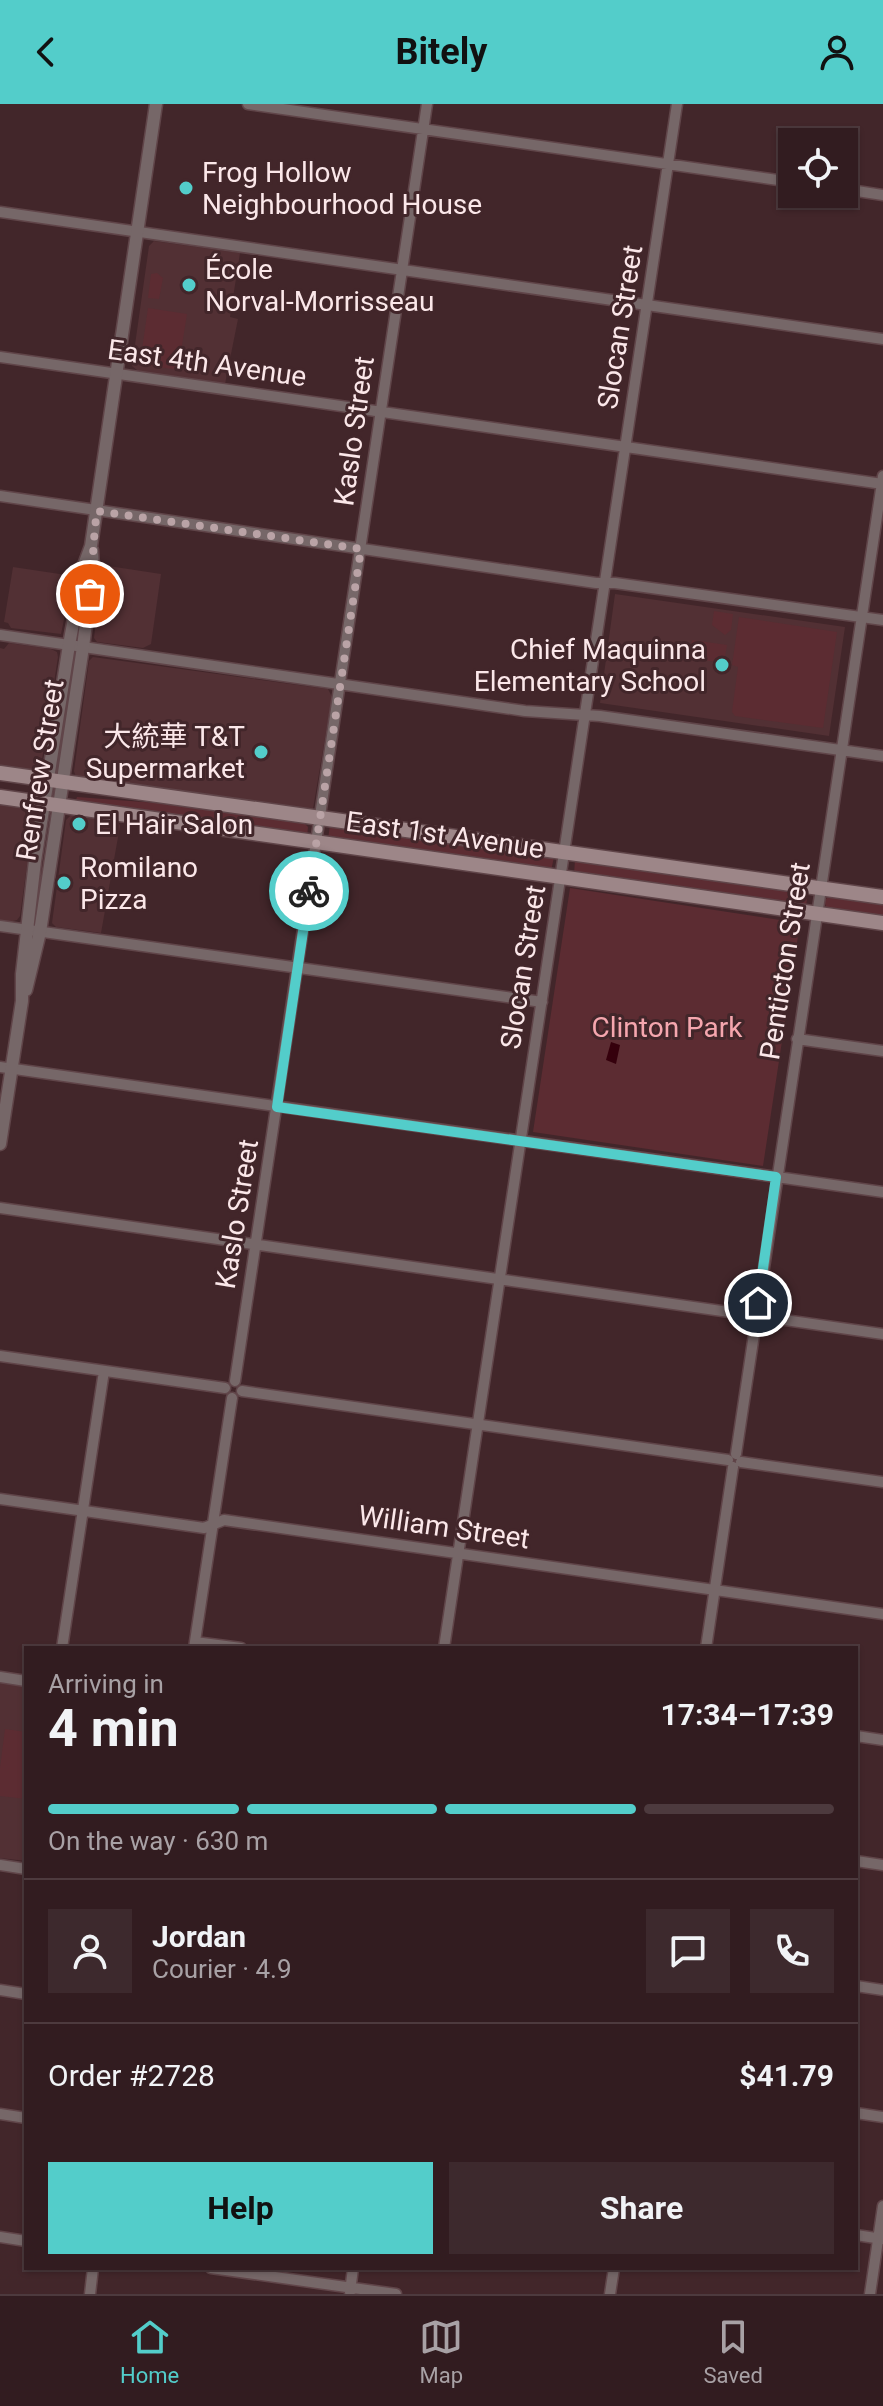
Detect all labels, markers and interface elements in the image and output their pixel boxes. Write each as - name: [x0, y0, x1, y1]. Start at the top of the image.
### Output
- icon: back: [24, 30, 68, 74]
- icon: person: [815, 30, 859, 74]
- text: Bitely: [396, 31, 487, 73]
- map controls: [778, 128, 858, 208]
- button: locate: [778, 128, 858, 208]
- place label: Frog Hollow Neighbourhood House: [202, 156, 482, 221]
- marker: Frog Hollow Neighbourhood House: [177, 179, 195, 197]
- street label: Slocan Street: [591, 243, 649, 411]
- place label: École Norval-Morrisseau: [205, 253, 434, 318]
- marker: École Norval-Morrisseau: [180, 276, 198, 294]
- street label: East 4th Avenue: [105, 333, 309, 393]
- street label: Kaslo Street: [327, 354, 381, 508]
- pin: [56, 560, 124, 628]
- icon: bag: [68, 572, 112, 616]
- place label: Chief Maquinna Elementary School: [474, 633, 706, 698]
- marker: Chief Maquinna Elementary School: [713, 656, 731, 674]
- street label: Renfrew Street: [9, 677, 71, 863]
- place label: 大統華 T&T Supermarket: [86, 720, 245, 785]
- marker: 大統華 T&T Supermarket: [252, 743, 270, 761]
- street label: East 1st Avenue: [344, 805, 546, 865]
- place label: El Hair Salon: [95, 808, 253, 841]
- marker: El Hair Salon: [70, 815, 88, 833]
- place label: Romilano Pizza: [80, 851, 198, 916]
- courier: [269, 851, 349, 931]
- street label: Penticton Street: [753, 860, 817, 1062]
- icon: bike: [287, 869, 331, 913]
- marker: Romilano Pizza: [55, 874, 73, 892]
- street label: Slocan Street: [494, 883, 552, 1051]
- park label: Clinton Park: [592, 1011, 743, 1044]
- street label: Kaslo Street: [209, 1137, 265, 1291]
- pin: [724, 1269, 792, 1337]
- icon: home: [736, 1281, 780, 1325]
- street label: William Street: [356, 1499, 532, 1555]
- text: Arriving in: [48, 1669, 164, 1699]
- text: 17:34–17:39: [660, 1697, 834, 1732]
- text: 4 min: [48, 1698, 179, 1759]
- text: On the way · 630 m: [48, 1826, 268, 1856]
- button: person: [48, 1909, 132, 1993]
- button: chat: [646, 1909, 730, 1993]
- button: phone: [750, 1909, 834, 1993]
- text: Jordan: [152, 1919, 246, 1954]
- text: Courier · 4.9: [152, 1954, 292, 1984]
- text: Order #2728: [48, 2058, 215, 2093]
- text: $41.79: [739, 2058, 834, 2093]
- button: Help: [48, 2162, 433, 2254]
- button: Share: [449, 2162, 834, 2254]
- tab: Home: [120, 2315, 179, 2388]
- tab: Map: [419, 2315, 463, 2388]
- tab: Saved: [703, 2315, 763, 2388]

